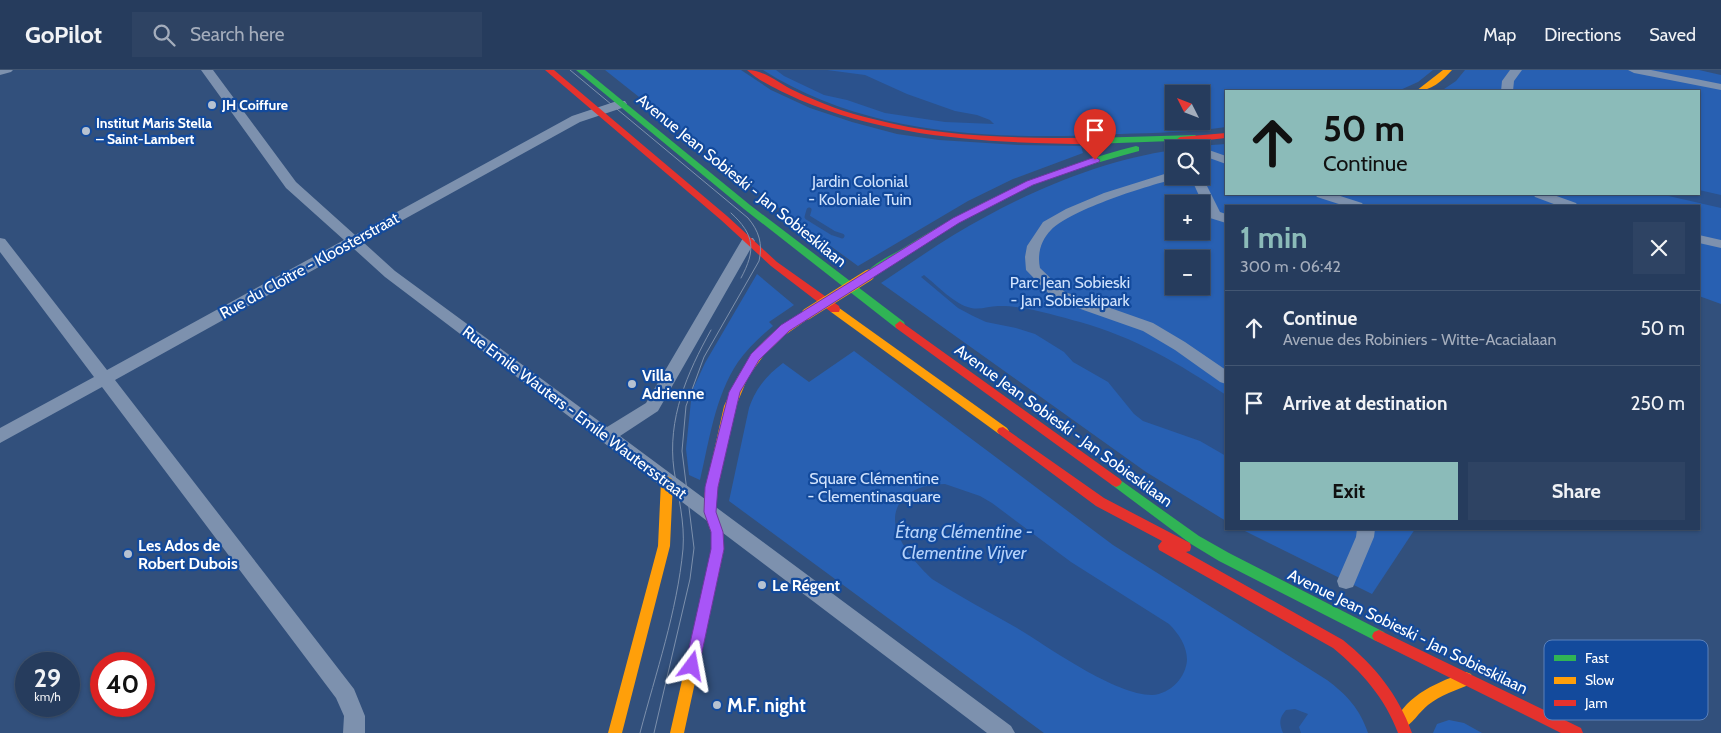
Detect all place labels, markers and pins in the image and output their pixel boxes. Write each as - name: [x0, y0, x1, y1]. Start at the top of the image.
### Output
- place label: JH Coiffure: [221, 96, 288, 114]
- marker: JH Coiffure: [206, 99, 218, 111]
- pin: [1074, 109, 1116, 160]
- place label: Institut Maris Stella – Saint-Lambert: [96, 114, 212, 148]
- marker: Institut Maris Stella – Saint-Lambert: [80, 125, 92, 137]
- place label: Villa Adrienne: [642, 366, 704, 403]
- marker: Villa Adrienne: [626, 378, 638, 390]
- place label: Les Ados de Robert Dubois: [138, 536, 238, 573]
- marker: Les Ados de Robert Dubois: [122, 548, 134, 560]
- place label: Le Régent: [772, 576, 841, 595]
- marker: Le Régent: [756, 579, 768, 591]
- place label: M.F. night: [727, 694, 806, 717]
- marker: M.F. night: [711, 699, 723, 711]

